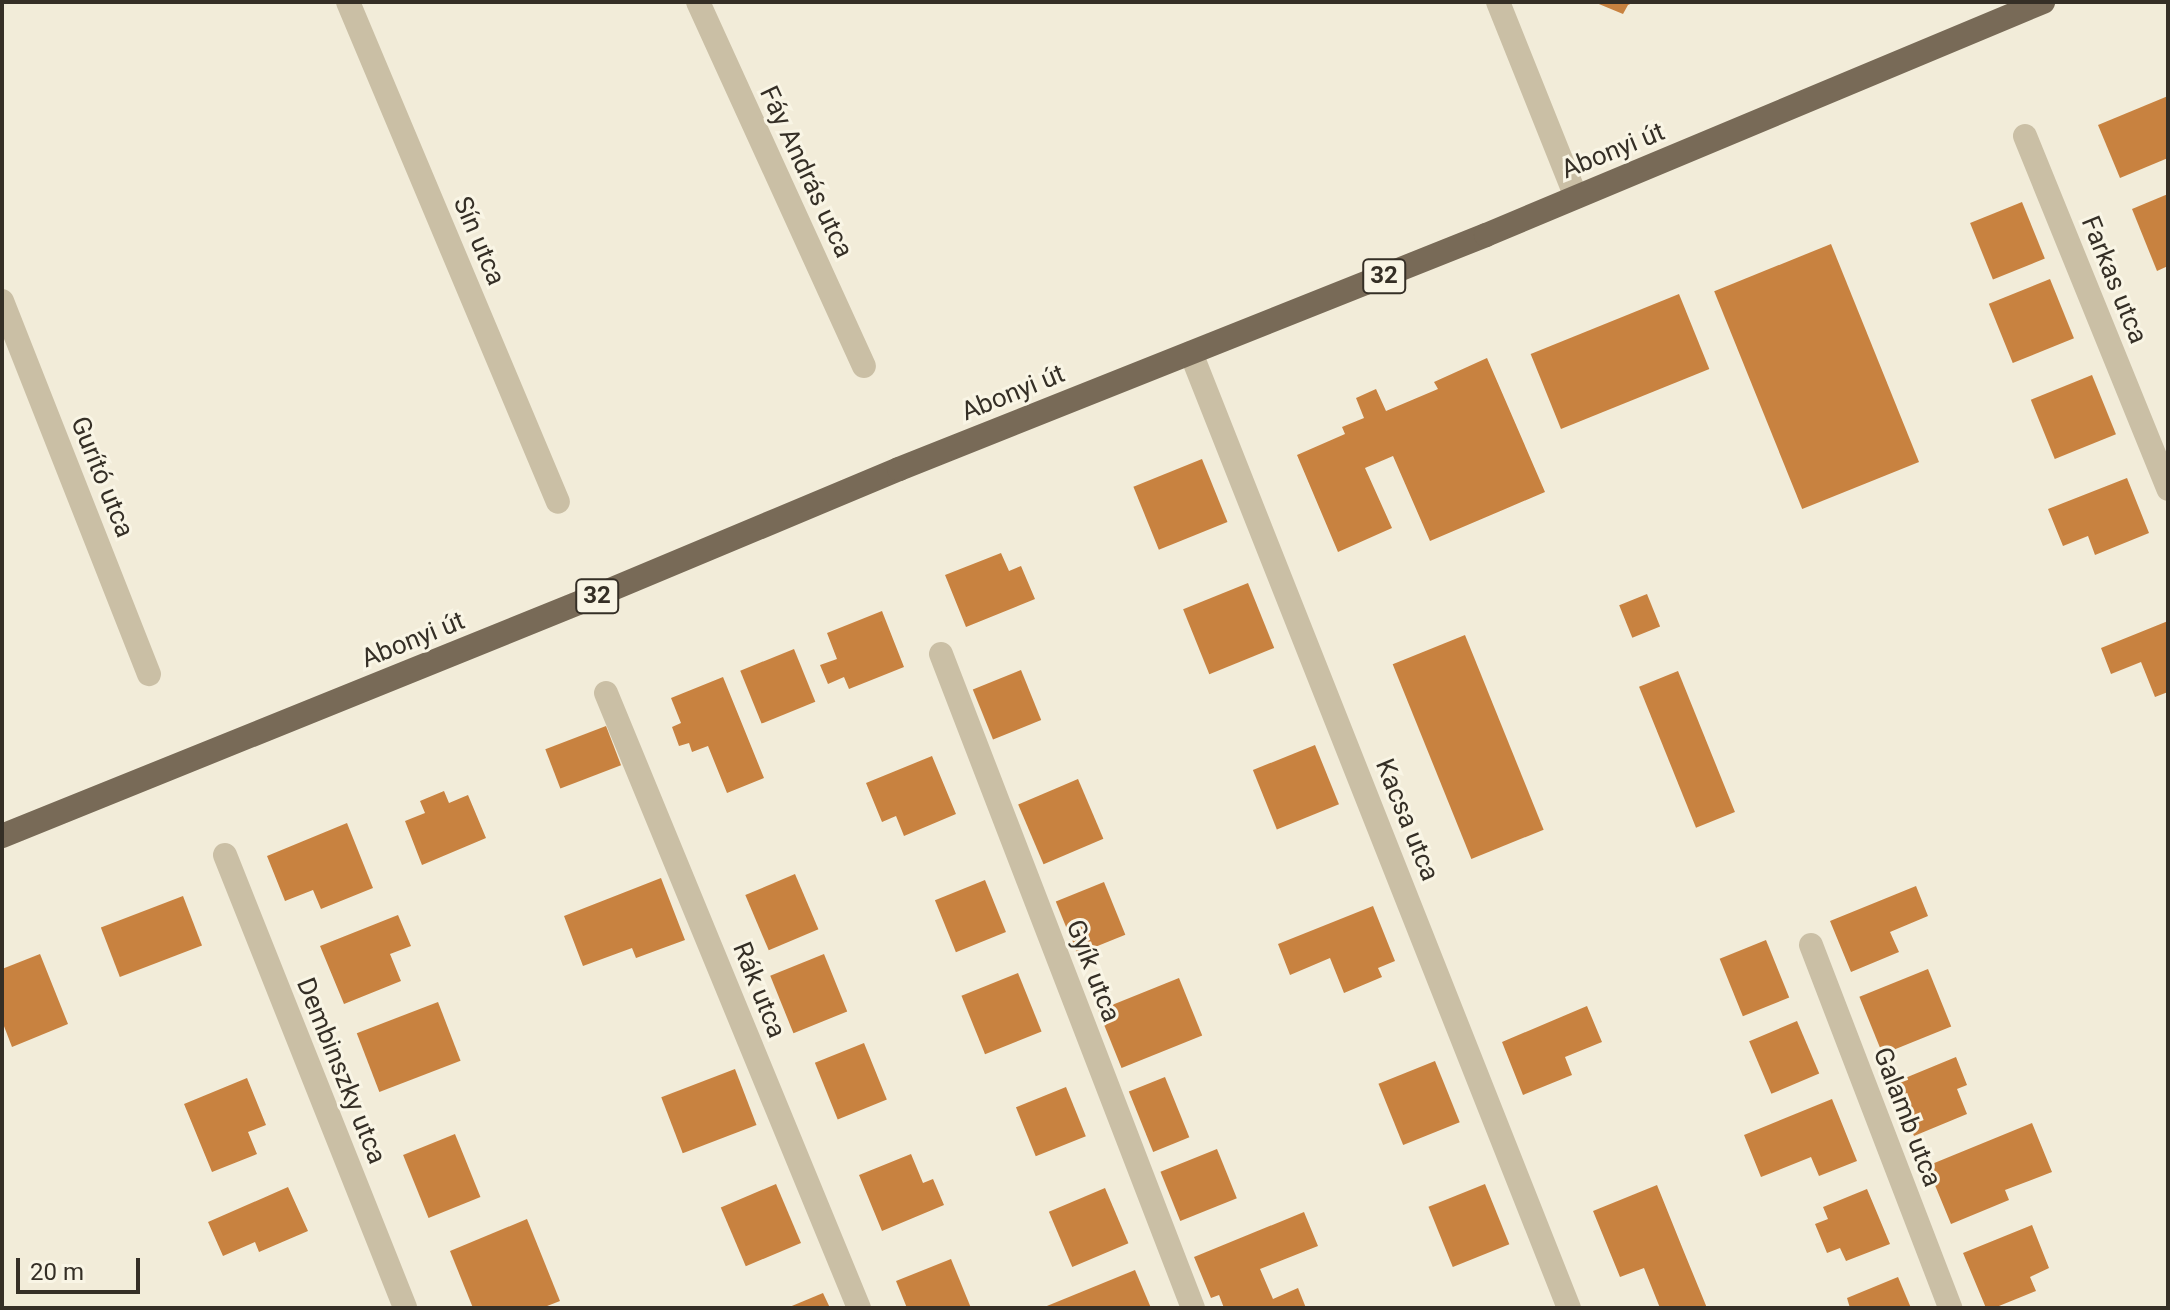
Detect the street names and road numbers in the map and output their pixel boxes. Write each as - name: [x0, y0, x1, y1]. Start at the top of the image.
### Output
- street label: Fáy András utca: [753, 81, 859, 263]
- street label: Abonyi út: [1557, 116, 1669, 186]
- street label: Sín utca: [446, 192, 512, 290]
- street label: Farkas utca: [2074, 212, 2154, 348]
- road number: 32: [1362, 256, 1406, 296]
- street label: Abonyi út: [957, 358, 1069, 428]
- street label: Gurító utca: [64, 412, 140, 542]
- road number: 32: [575, 576, 619, 616]
- street label: Abonyi út: [357, 605, 469, 675]
- street label: Kacsa utca: [1368, 755, 1446, 885]
- street label: Gyík utca: [1059, 916, 1127, 1026]
- street label: Rák utca: [726, 938, 792, 1042]
- street label: Dembinszky utca: [289, 973, 393, 1169]
- street label: Galamb utca: [1866, 1043, 1948, 1191]

